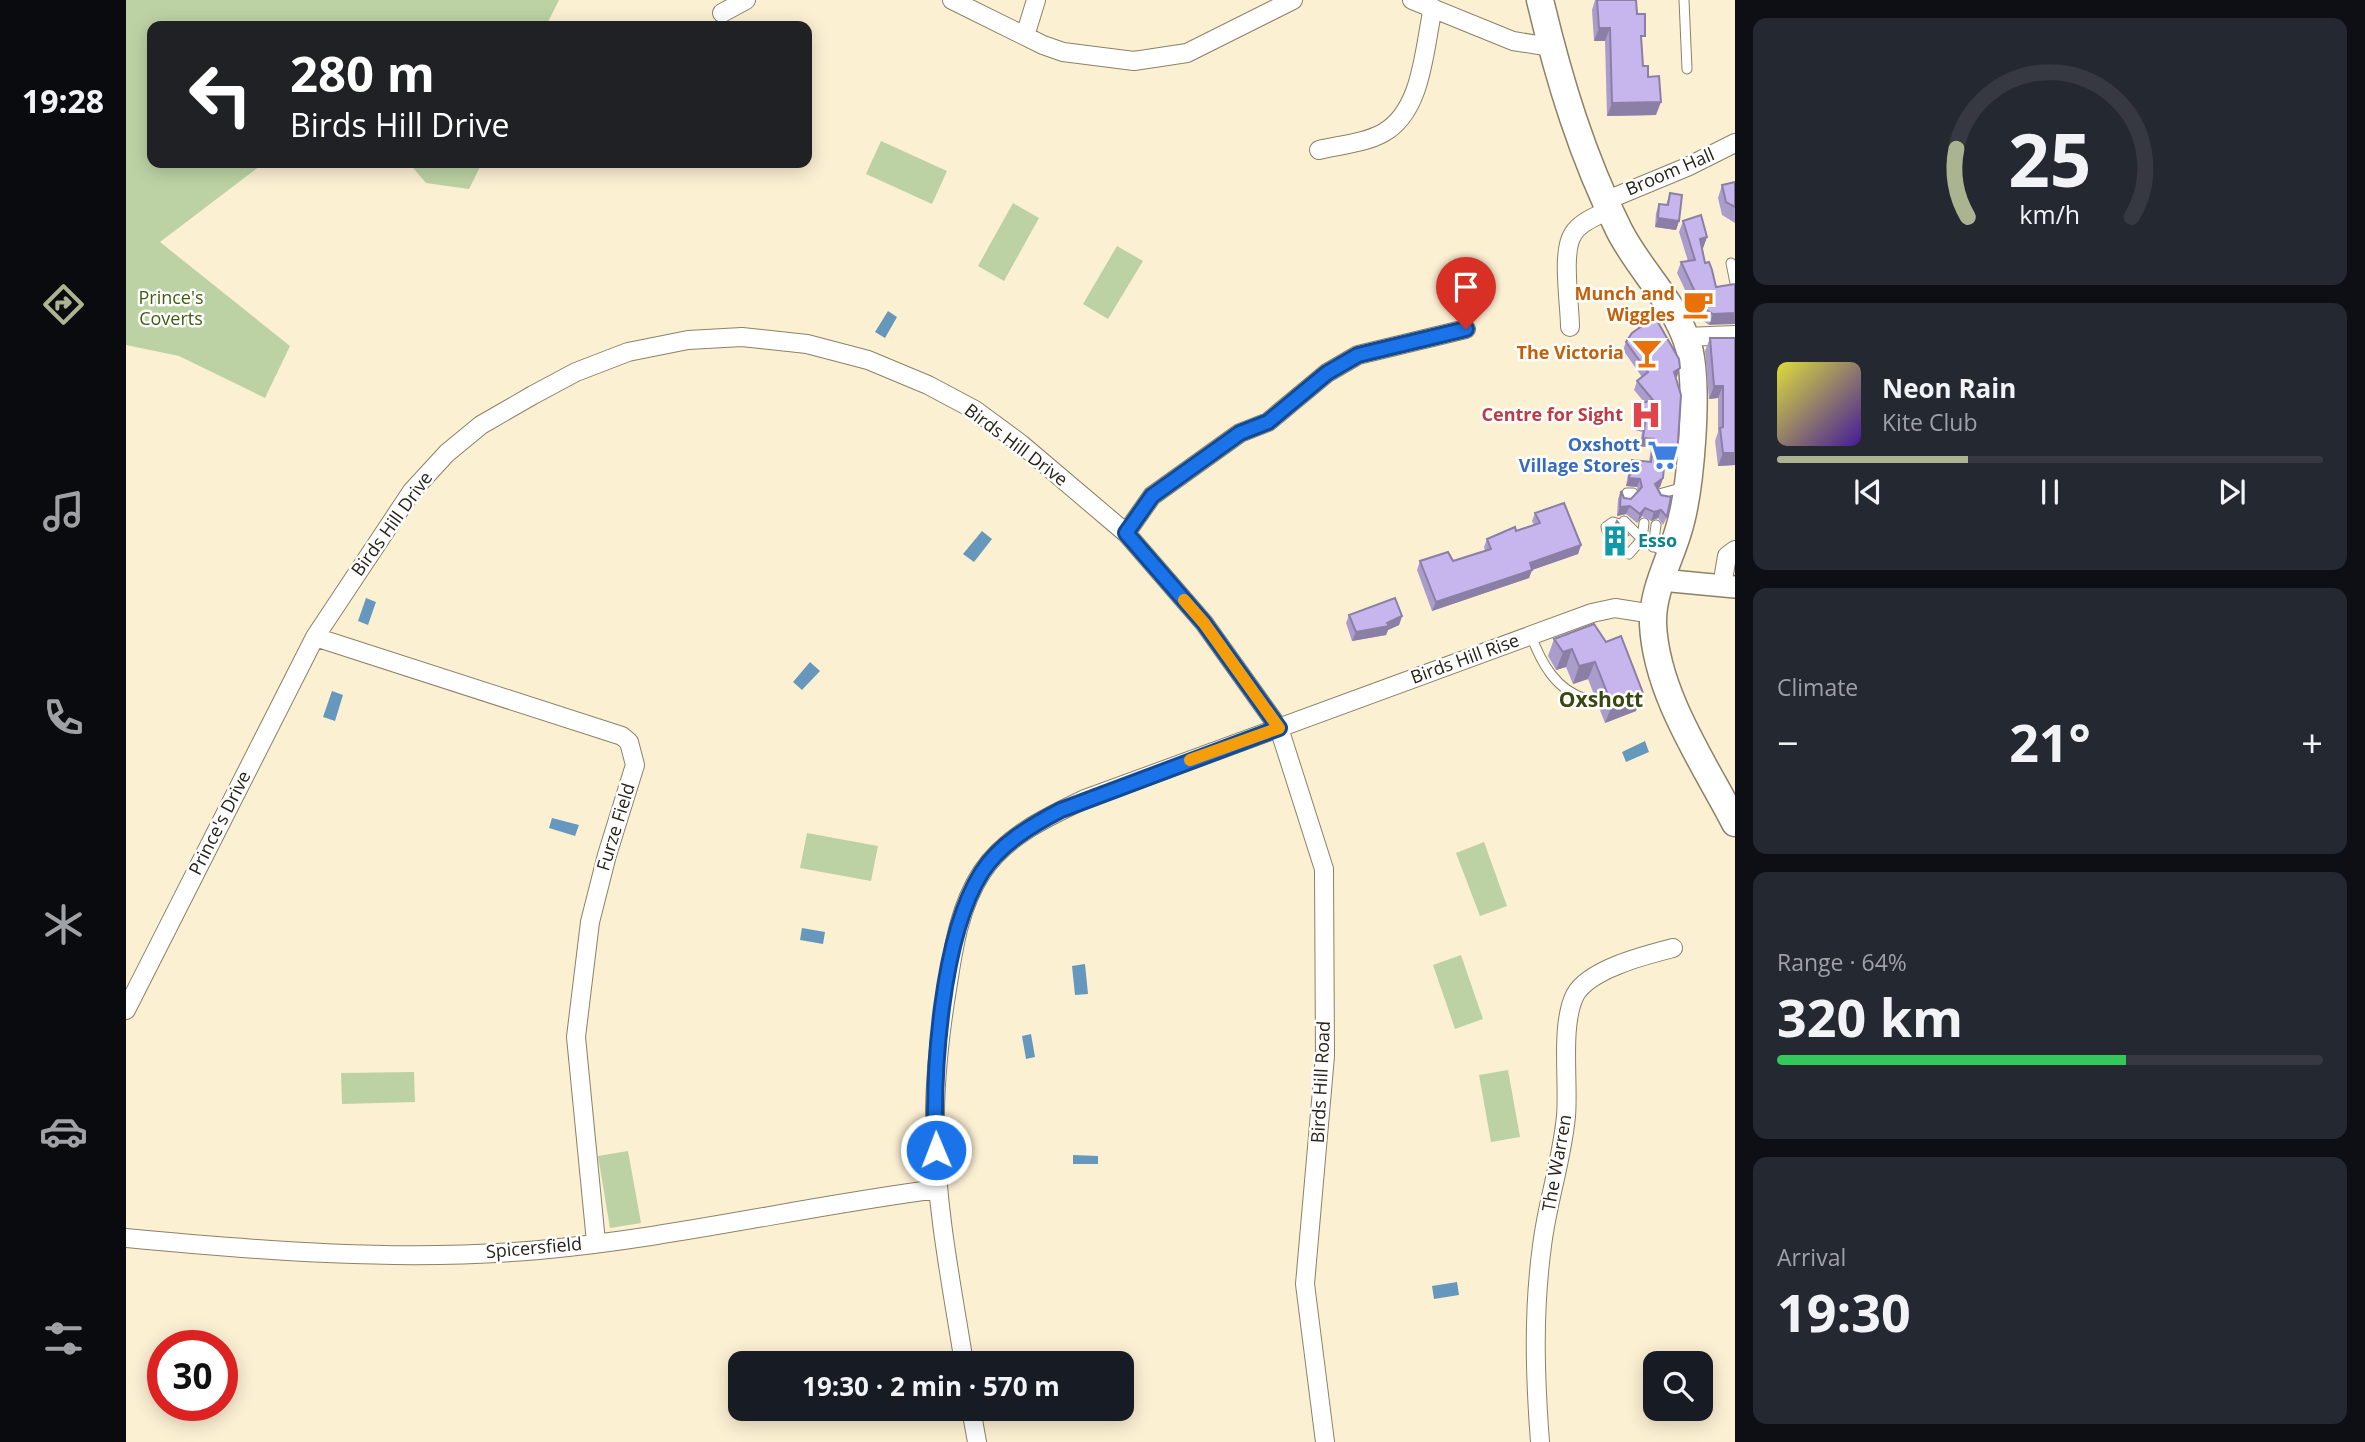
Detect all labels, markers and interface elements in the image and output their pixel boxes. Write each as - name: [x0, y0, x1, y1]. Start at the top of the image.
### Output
- text: 280 m: [290, 40, 435, 106]
- icon: left: [175, 49, 266, 140]
- text: 19:28: [22, 79, 104, 122]
- text: Birds Hill Drive: [290, 103, 509, 146]
- text: 25: [2008, 110, 2092, 209]
- street label: Broom Hall: [1621, 142, 1718, 201]
- text: km/h: [2020, 197, 2080, 231]
- pin: [1436, 257, 1496, 329]
- icon: arrive: [1447, 268, 1485, 306]
- icon: directions: [39, 280, 88, 329]
- place label: Munch and Wiggles: [1575, 281, 1675, 326]
- park label: Prince's Coverts: [138, 285, 204, 330]
- cafe icon: Munch and Wiggles: [1681, 287, 1715, 321]
- bar icon: The Victoria: [1630, 336, 1664, 370]
- place label: The Victoria: [1516, 340, 1624, 364]
- text: Neon Rain: [1882, 370, 2016, 406]
- street label: Birds Hill Drive: [960, 397, 1073, 491]
- hospital icon: Centre for Sight: [1629, 398, 1663, 432]
- place label: Centre for Sight: [1482, 402, 1623, 426]
- text: Kite Club: [1882, 406, 1977, 438]
- place label: Oxshott Village Stores: [1519, 432, 1640, 477]
- supermarket icon: Oxshott Village Stores: [1646, 438, 1680, 472]
- street label: Birds Hill Drive: [345, 466, 437, 580]
- icon: previous: [1849, 473, 1887, 511]
- icon: pause: [2031, 473, 2069, 511]
- icon: next: [2213, 473, 2251, 511]
- icon: music: [39, 487, 88, 536]
- building icon: Esso: [1598, 524, 1632, 558]
- place label: Esso: [1638, 528, 1677, 552]
- street label: Birds Hill Rise: [1407, 627, 1522, 689]
- text: Climate: [1777, 671, 1858, 703]
- district label: Oxshott: [1559, 685, 1643, 713]
- icon: phone: [39, 693, 88, 742]
- text: 21°: [2009, 706, 2091, 777]
- text: −: [1777, 716, 1799, 768]
- text: +: [2301, 716, 2323, 768]
- street label: Prince's Drive: [183, 766, 256, 879]
- street label: Furze Field: [590, 780, 640, 873]
- icon: climate: [39, 900, 88, 949]
- text: Range · 64%: [1777, 946, 1907, 978]
- text: 320 km: [1777, 981, 1963, 1052]
- street label: Birds Hill Road: [1305, 1020, 1335, 1144]
- icon: car: [39, 1107, 88, 1156]
- street label: The Warren: [1536, 1112, 1576, 1213]
- position arrow: [899, 1113, 973, 1187]
- street label: Spicersfield: [485, 1231, 583, 1263]
- text: Arrival: [1777, 1241, 1846, 1273]
- text: 19:30: [1777, 1276, 1911, 1347]
- icon: filters: [39, 1314, 88, 1363]
- speed limit sign: 30: [147, 1330, 238, 1421]
- map controls: [1643, 1351, 1713, 1421]
- button: search: [1643, 1351, 1713, 1421]
- text: 19:30 · 2 min · 570 m: [802, 1368, 1060, 1404]

